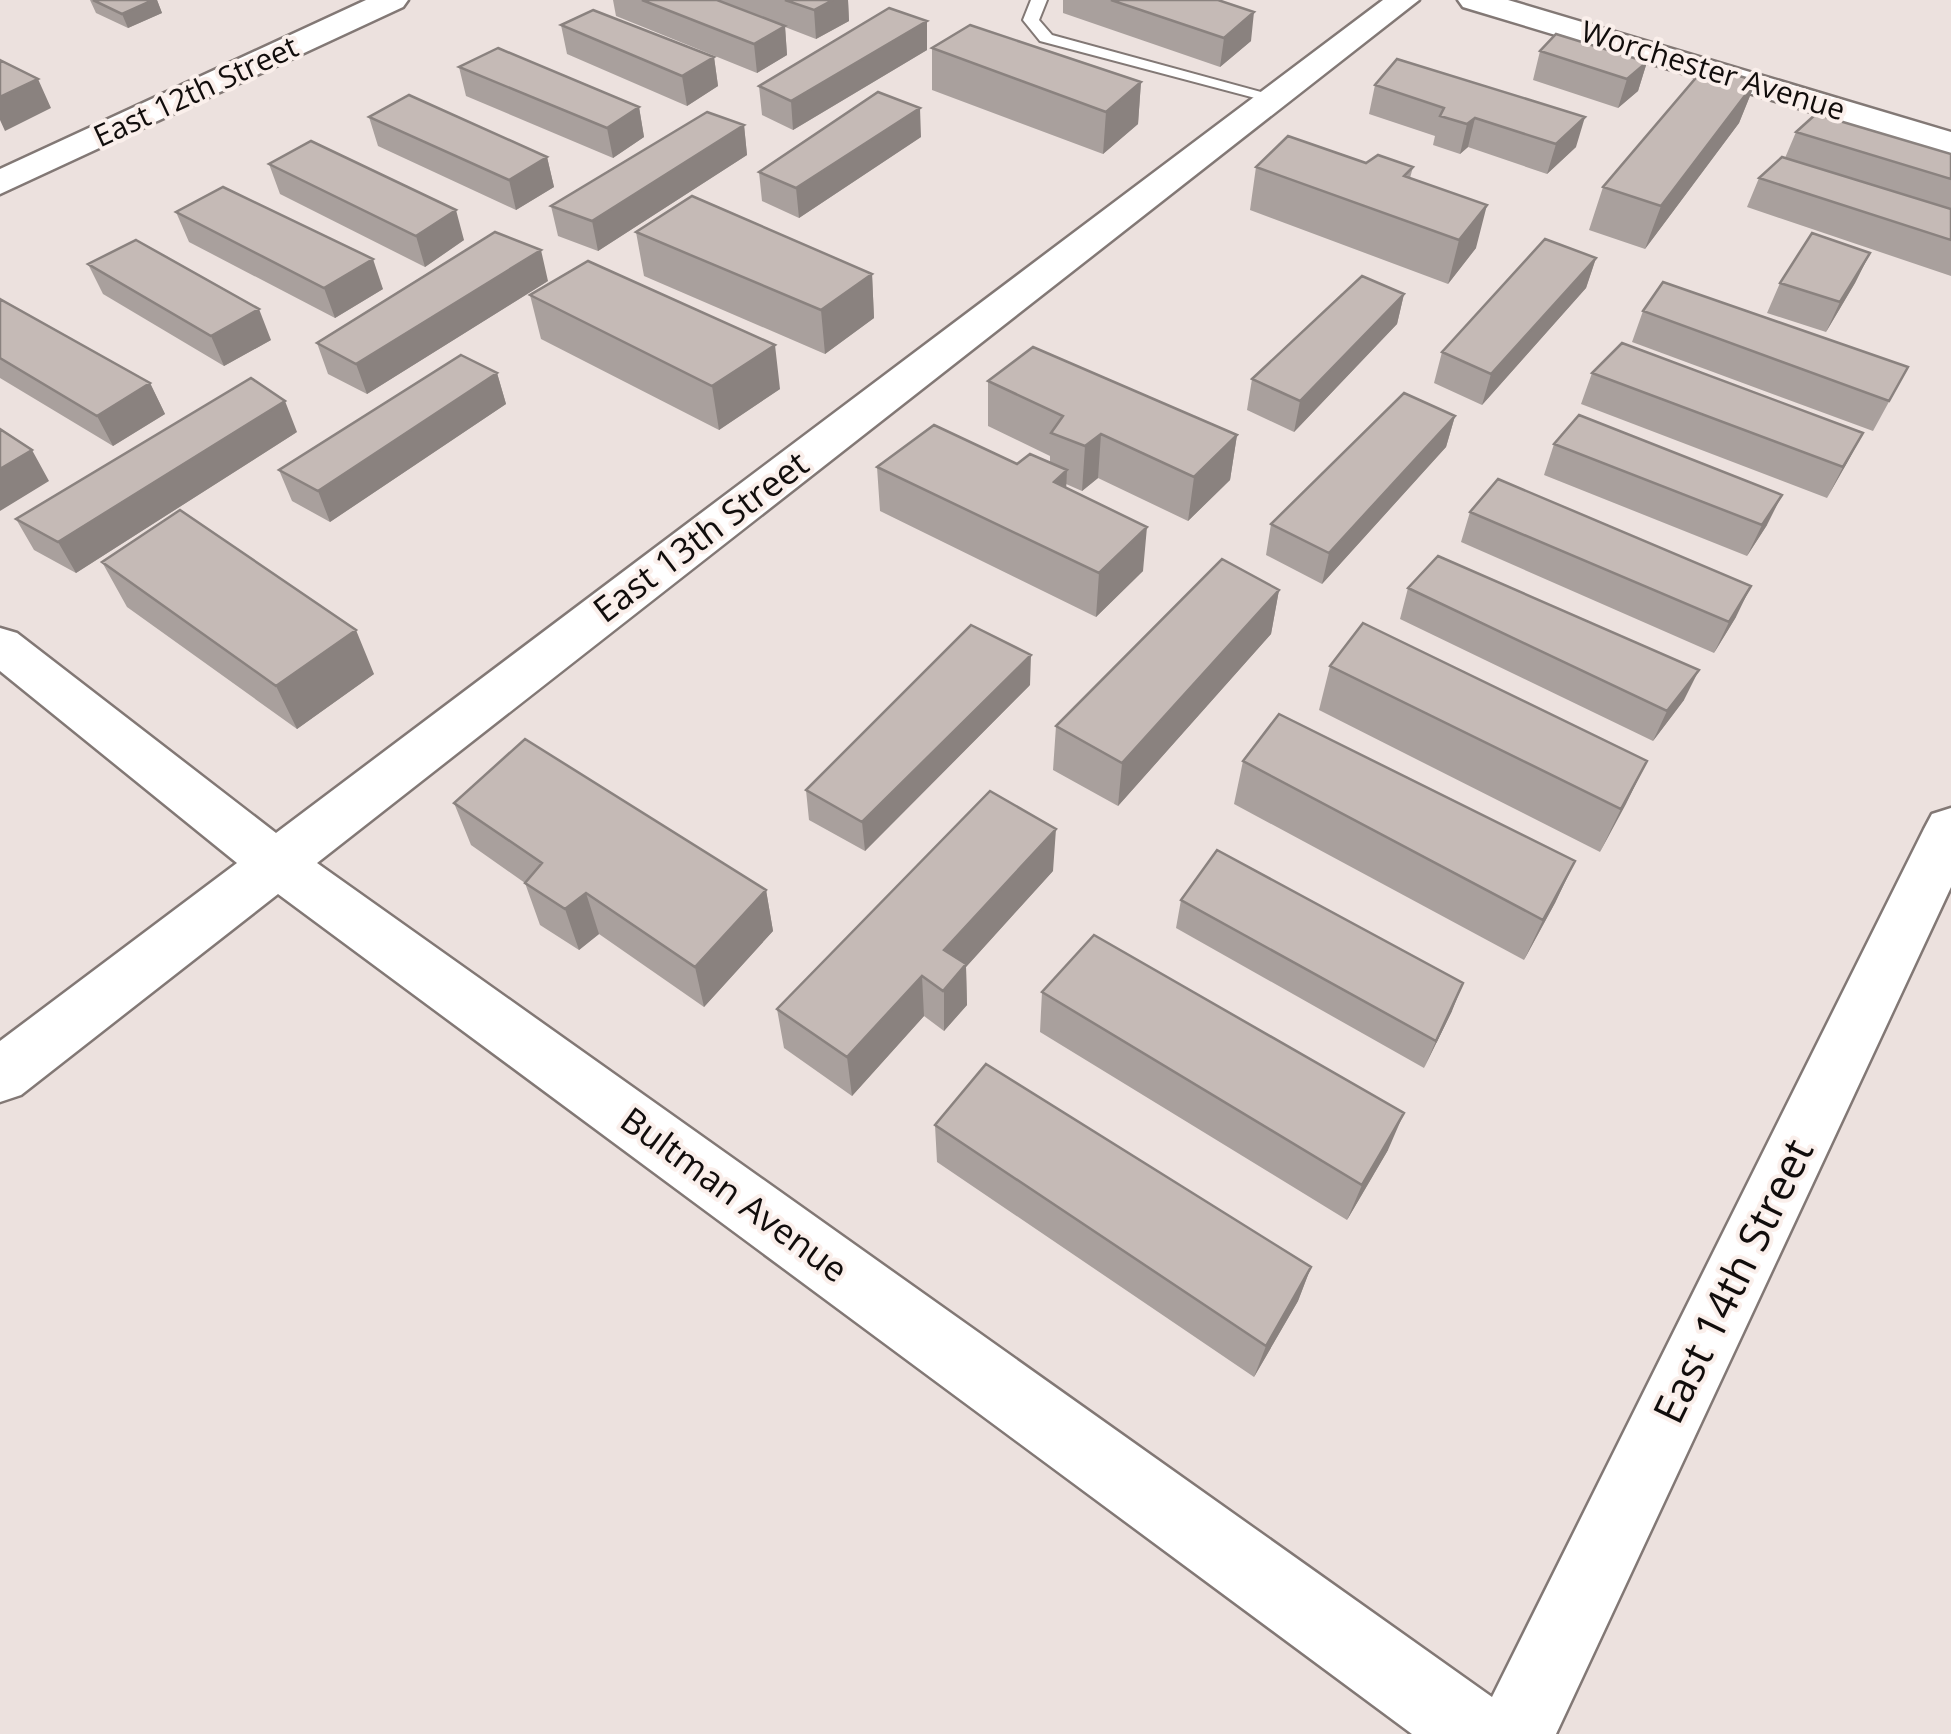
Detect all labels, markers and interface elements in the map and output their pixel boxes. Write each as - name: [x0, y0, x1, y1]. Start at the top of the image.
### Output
- street label: Worchester Avenue: [1576, 10, 1850, 129]
- street label: East 12th Street: [87, 25, 304, 156]
- street label: East 13th Street: [583, 439, 817, 632]
- street label: Bultman Avenue: [612, 1096, 858, 1292]
- street label: East 14th Street: [1638, 1129, 1825, 1432]

